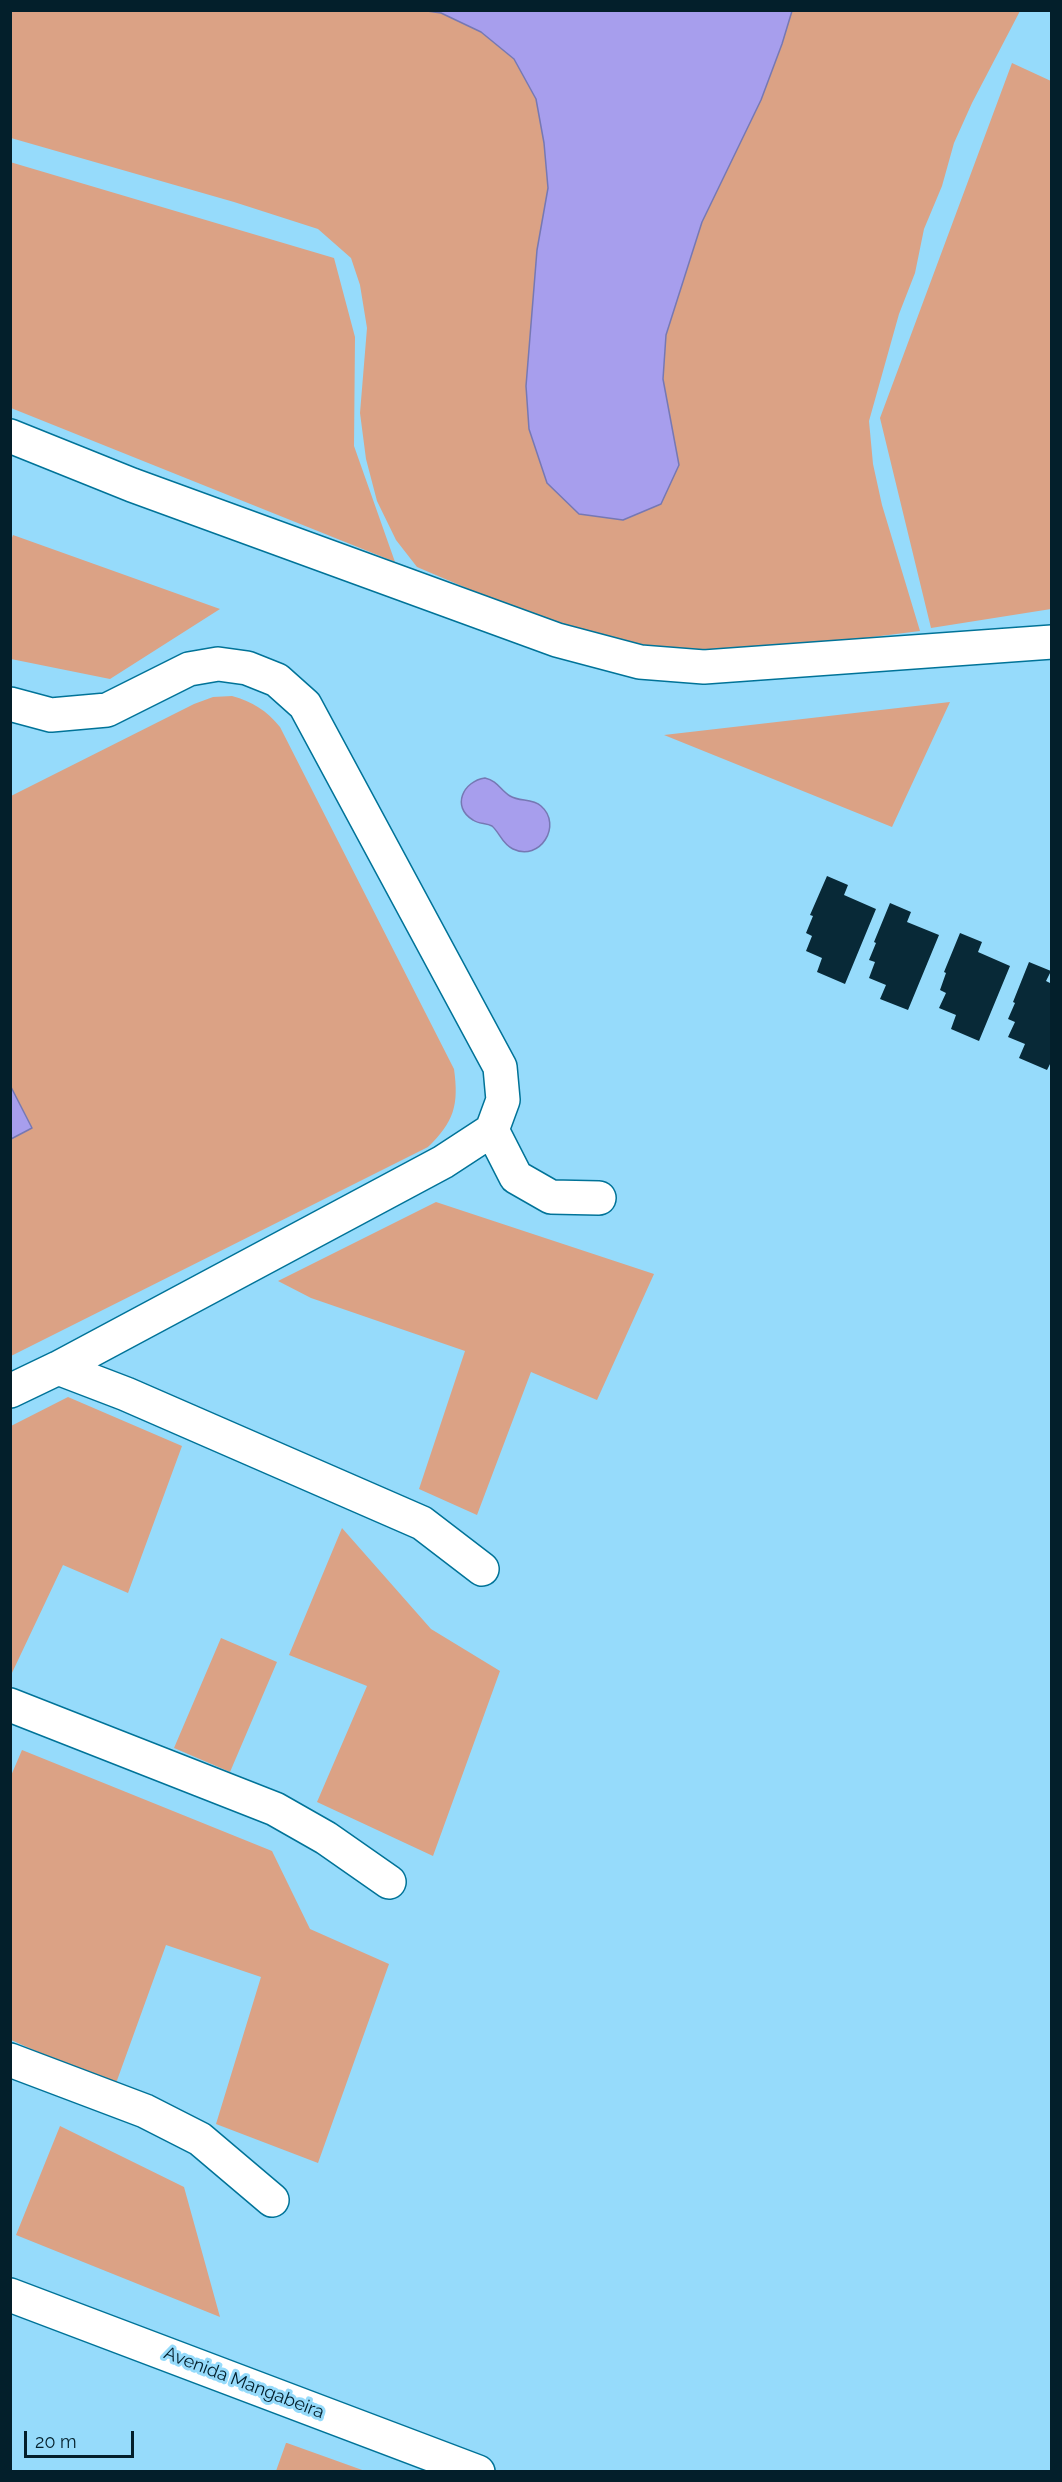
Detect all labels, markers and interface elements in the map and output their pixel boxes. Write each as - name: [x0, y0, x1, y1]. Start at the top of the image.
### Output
- street label: Avenida Mangabeira: [161, 2342, 327, 2424]
- scale bar: [27, 2419, 136, 2457]
- text: 20 m: [35, 2431, 77, 2452]

